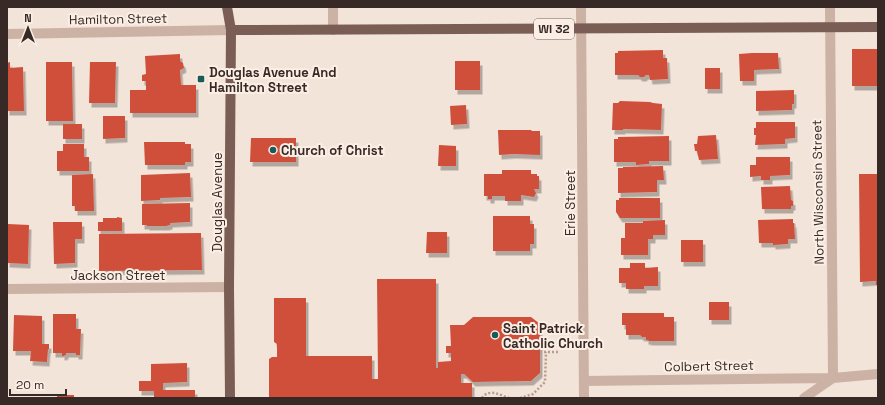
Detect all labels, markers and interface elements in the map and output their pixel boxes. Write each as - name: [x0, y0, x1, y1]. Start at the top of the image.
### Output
- north arrow: [8, 8, 48, 48]
- street label: Hamilton Street: [69, 10, 167, 28]
- text: N: [24, 11, 32, 25]
- road number: WI 32: [534, 19, 574, 39]
- place label: Douglas Avenue And Hamilton Street: [209, 64, 336, 96]
- marker: Douglas Avenue And Hamilton Street: [196, 74, 206, 84]
- street label: North Wisconsin Street: [808, 119, 828, 265]
- place label: Church of Christ: [281, 142, 384, 159]
- marker: Church of Christ: [268, 145, 278, 155]
- street label: Douglas Avenue: [209, 152, 226, 252]
- street label: Erie Street: [562, 170, 579, 236]
- street label: Jackson Street: [70, 267, 166, 284]
- place label: Saint Patrick Catholic Church: [503, 320, 603, 352]
- marker: Saint Patrick Catholic Church: [490, 330, 500, 340]
- street label: Colbert Street: [664, 357, 754, 375]
- scale bar: [10, 371, 66, 397]
- text: 20 m: [16, 377, 44, 393]

